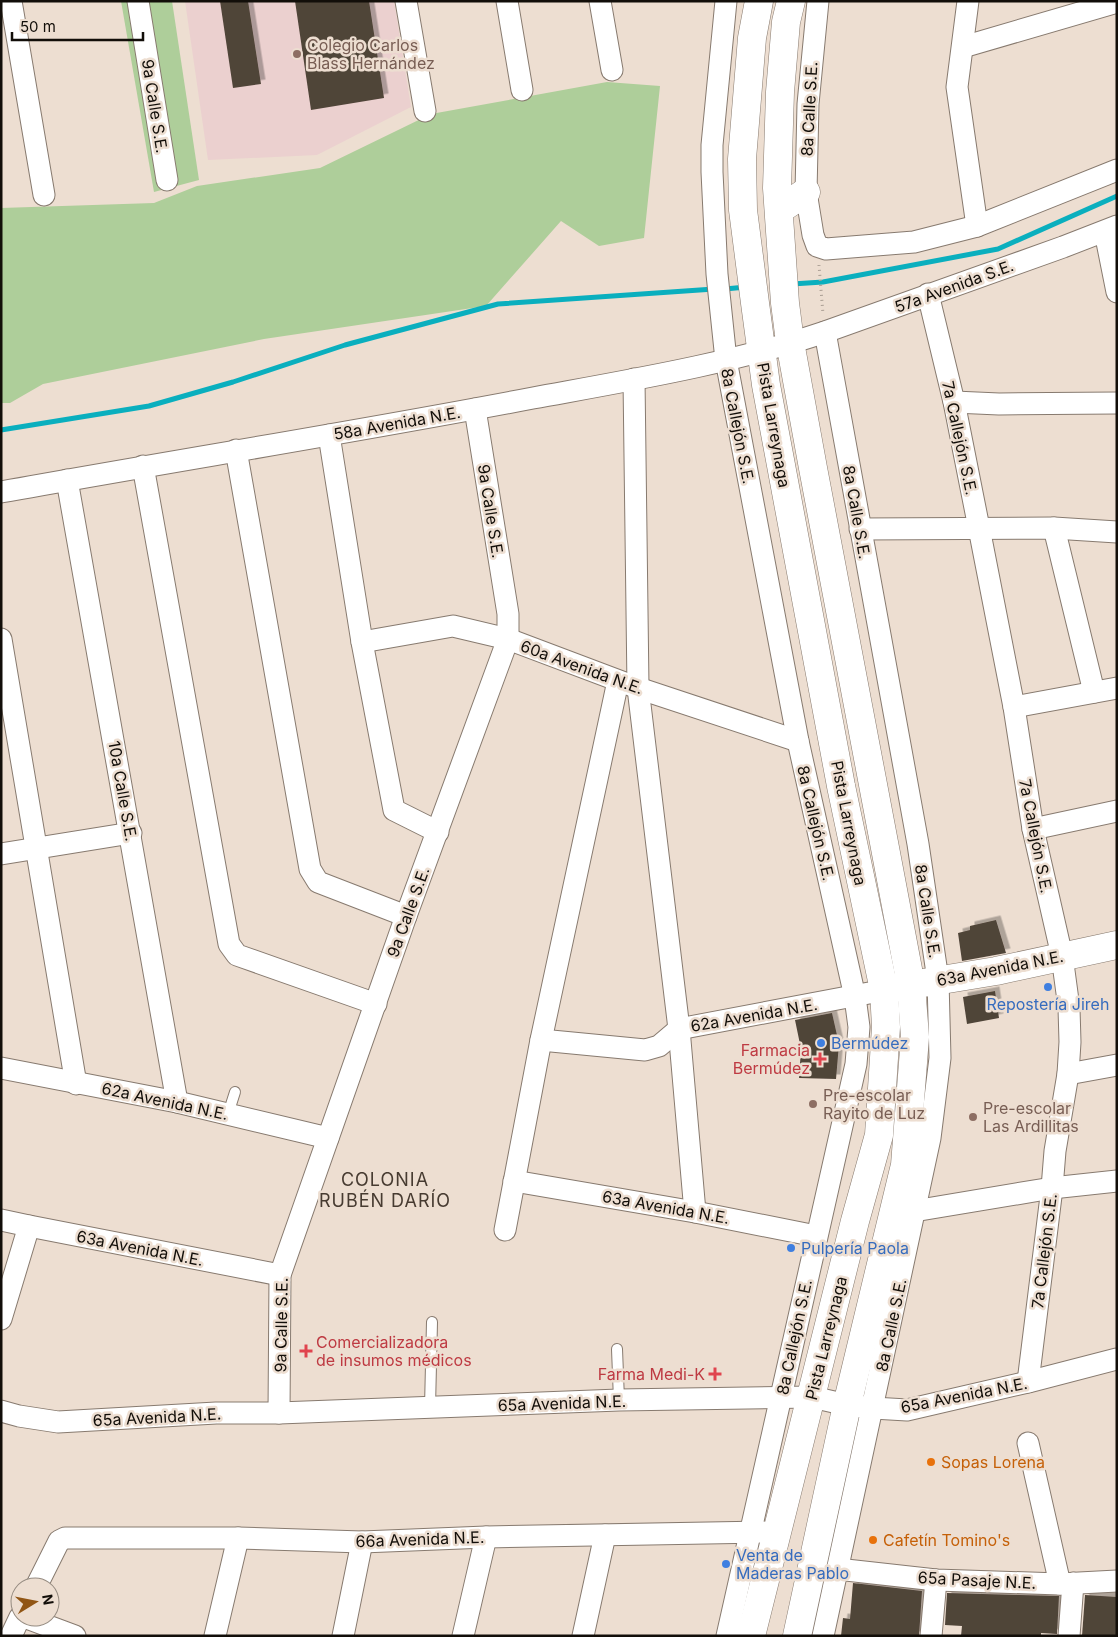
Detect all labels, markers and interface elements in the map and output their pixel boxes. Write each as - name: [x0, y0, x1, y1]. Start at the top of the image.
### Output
- scale bar: [12, 10, 144, 42]
- text: 50 m: [20, 17, 56, 36]
- place label: Colegio Carlos Blass Hernández: [307, 35, 435, 73]
- marker: Colegio Carlos Blass Hernández: [291, 48, 303, 60]
- street label: 9a Calle S.E.: [138, 58, 172, 154]
- street label: 8a Calle S.E.: [797, 61, 821, 157]
- street label: 57a Avenida S.E.: [892, 255, 1016, 317]
- street label: Pista Larreynaga: [753, 361, 795, 489]
- street label: 8a Callejón S.E.: [717, 366, 759, 486]
- street label: 7a Callejón S.E.: [938, 379, 982, 497]
- street label: 58a Avenida N.E.: [332, 402, 462, 444]
- street label: 9a Calle S.E.: [474, 463, 508, 559]
- street label: 8a Calle S.E.: [839, 464, 875, 560]
- street label: 60a Avenida N.E.: [518, 636, 646, 698]
- street label: 10a Calle S.E.: [104, 739, 142, 843]
- street label: Pista Larreynaga: [827, 759, 871, 887]
- street label: 8a Callejón S.E.: [793, 763, 839, 883]
- street label: 7a Callejón S.E.: [1015, 777, 1057, 895]
- street label: 8a Calle S.E.: [911, 863, 945, 959]
- street label: 9a Calle S.E.: [382, 864, 434, 960]
- street label: 63a Avenida N.E.: [935, 946, 1065, 990]
- marker: Repostería Jireh: [1042, 981, 1054, 993]
- street label: 62a Avenida N.E.: [689, 994, 819, 1036]
- place label: Repostería Jireh: [987, 994, 1109, 1014]
- place label: Bermúdez: [831, 1033, 908, 1053]
- marker: Bermúdez: [815, 1037, 827, 1049]
- place label: Farmacia Bermúdez: [733, 1040, 810, 1078]
- marker: Farmacia Bermúdez: [814, 1053, 826, 1065]
- street label: 62a Avenida N.E.: [100, 1078, 230, 1124]
- place label: Pre-escolar Rayito de Luz: [823, 1085, 925, 1123]
- marker: Pre-escolar Rayito de Luz: [807, 1098, 819, 1110]
- place label: Pre-escolar Las Ardillitas: [983, 1098, 1079, 1136]
- marker: Pre-escolar Las Ardillitas: [967, 1111, 979, 1123]
- district label: COLONIA RUBÉN DARÍO: [319, 1169, 451, 1211]
- street label: 63a Avenida N.E.: [601, 1186, 731, 1228]
- street label: 7a Callejón S.E.: [1027, 1192, 1061, 1310]
- street label: 63a Avenida N.E.: [75, 1226, 205, 1270]
- place label: Pulpería Paola: [801, 1238, 909, 1258]
- marker: Pulpería Paola: [785, 1242, 797, 1254]
- street label: Pista Larreynaga: [801, 1274, 851, 1402]
- street label: 9a Calle S.E.: [270, 1277, 292, 1373]
- street label: 8a Callejón S.E.: [772, 1277, 816, 1397]
- street label: 8a Calle S.E.: [871, 1277, 911, 1373]
- place label: Comercializadora de insumos médicos: [316, 1332, 472, 1370]
- marker: Comercializadora de insumos médicos: [300, 1345, 312, 1357]
- place label: Farma Medi-K: [598, 1364, 705, 1384]
- marker: Farma Medi-K: [709, 1368, 721, 1380]
- street label: 65a Avenida N.E.: [899, 1373, 1029, 1417]
- street label: 65a Avenida N.E.: [497, 1391, 627, 1415]
- street label: 65a Avenida N.E.: [92, 1404, 222, 1430]
- place label: Sopas Lorena: [941, 1452, 1045, 1472]
- marker: Sopas Lorena: [925, 1456, 937, 1468]
- street label: 66a Avenida N.E.: [355, 1527, 485, 1551]
- place label: Cafetín Tomino's: [883, 1530, 1010, 1550]
- marker: Cafetín Tomino's: [867, 1534, 879, 1546]
- place label: Venta de Maderas Pablo: [736, 1545, 849, 1583]
- marker: Venta de Maderas Pablo: [720, 1558, 732, 1570]
- street label: 65a Pasaje N.E.: [917, 1567, 1037, 1593]
- north arrow: [10, 1577, 60, 1627]
- text: N: [39, 1593, 58, 1606]

